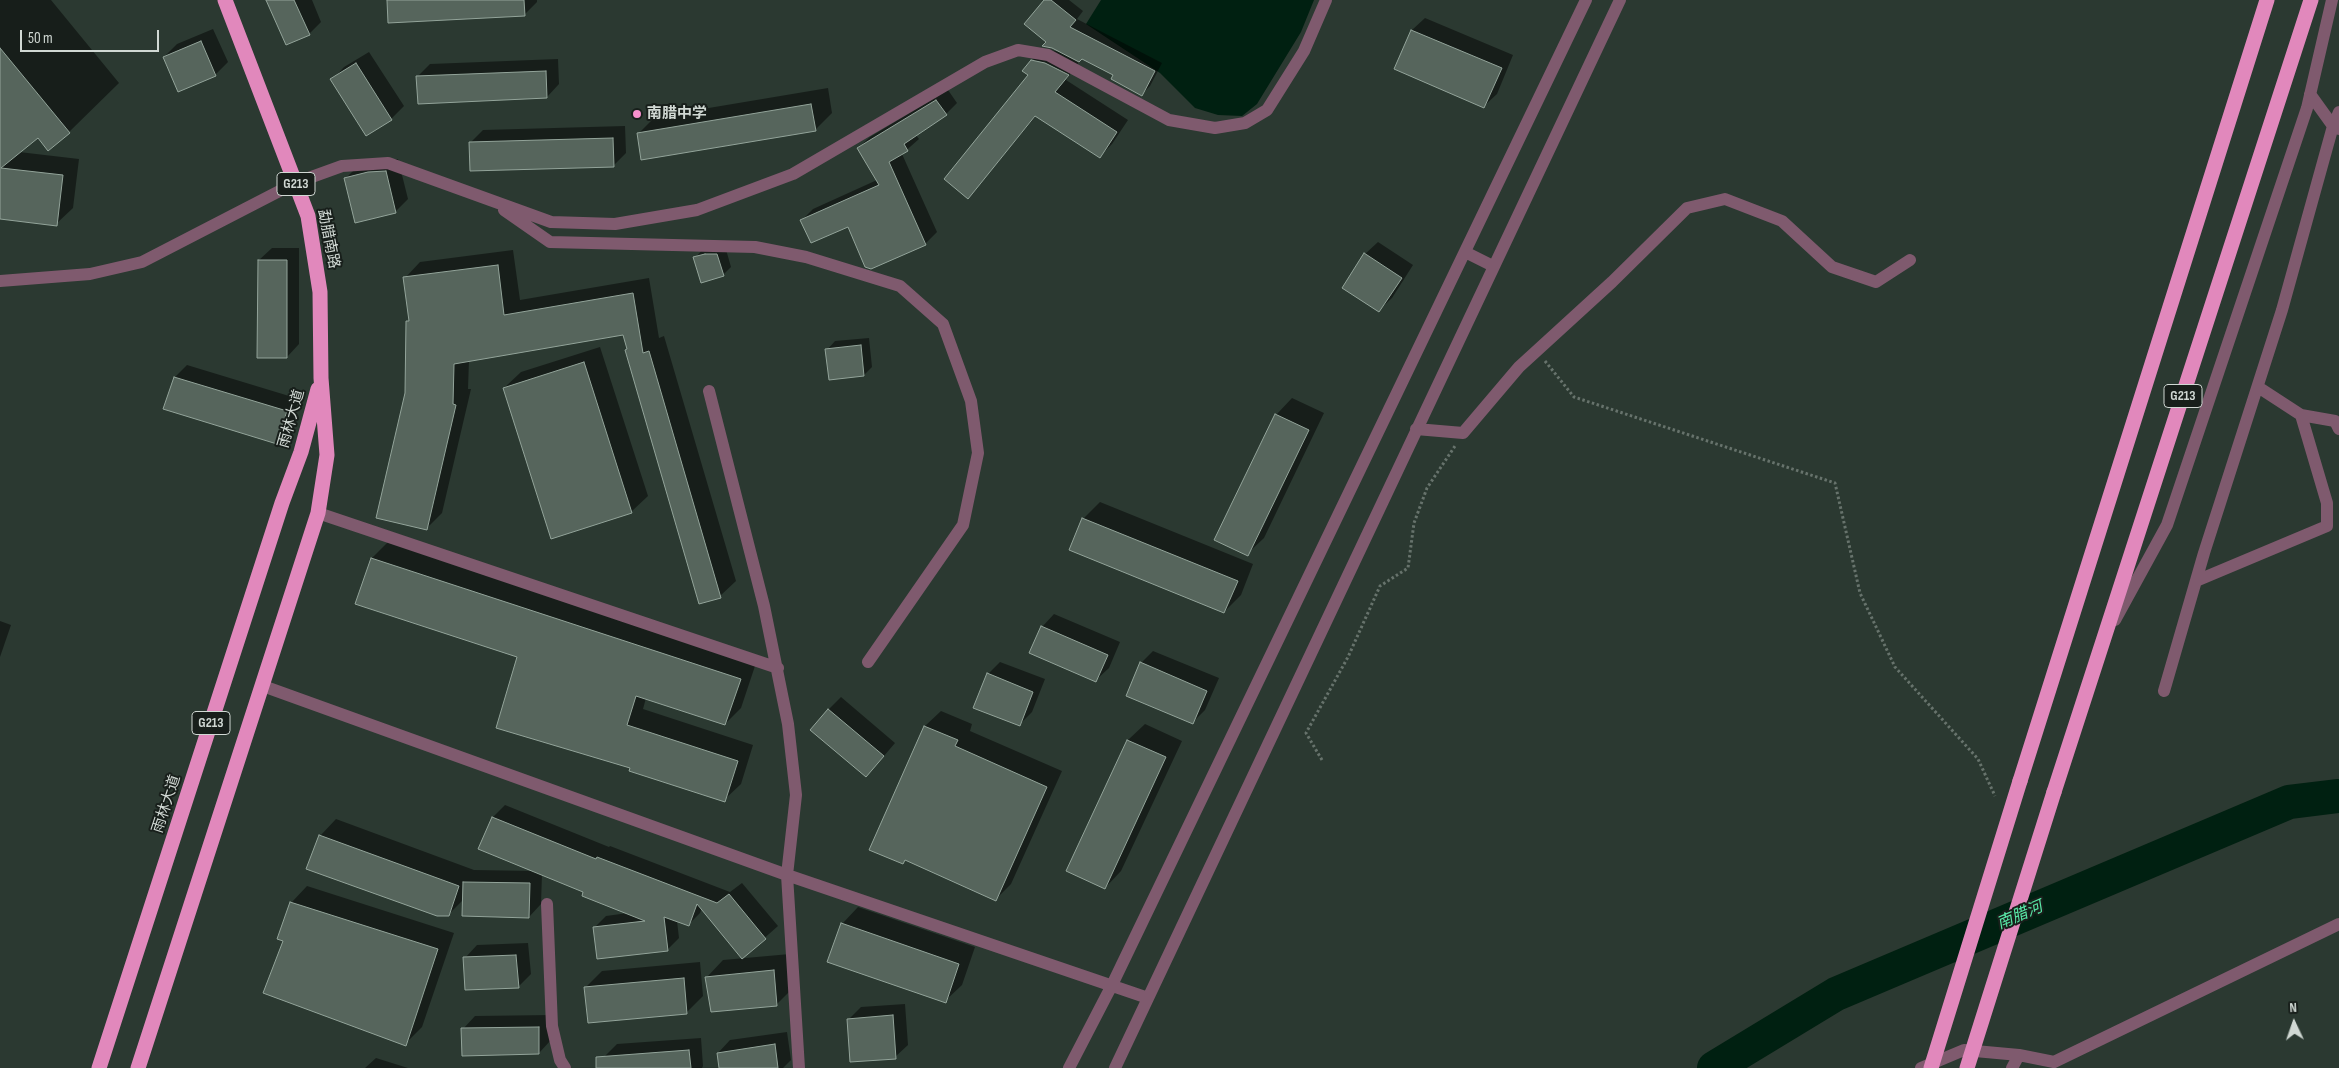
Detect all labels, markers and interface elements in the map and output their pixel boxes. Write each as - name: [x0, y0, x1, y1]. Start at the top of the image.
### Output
- scale bar: [22, 20, 161, 52]
- text: 50 m: [28, 29, 53, 48]
- place label: 南腊中学: [647, 105, 707, 123]
- marker: 南腊中学: [631, 108, 643, 120]
- road number: G213: [277, 172, 315, 195]
- street label: 勐腊南路: [313, 208, 343, 270]
- road number: G213: [2164, 384, 2202, 408]
- street label: 雨林大道: [275, 388, 309, 450]
- road number: G213: [192, 711, 230, 734]
- street label: 雨林大道: [149, 773, 185, 835]
- water label: 南腊河: [1994, 898, 2046, 934]
- north arrow: [2269, 998, 2319, 1048]
- text: N: [2289, 999, 2297, 1016]

